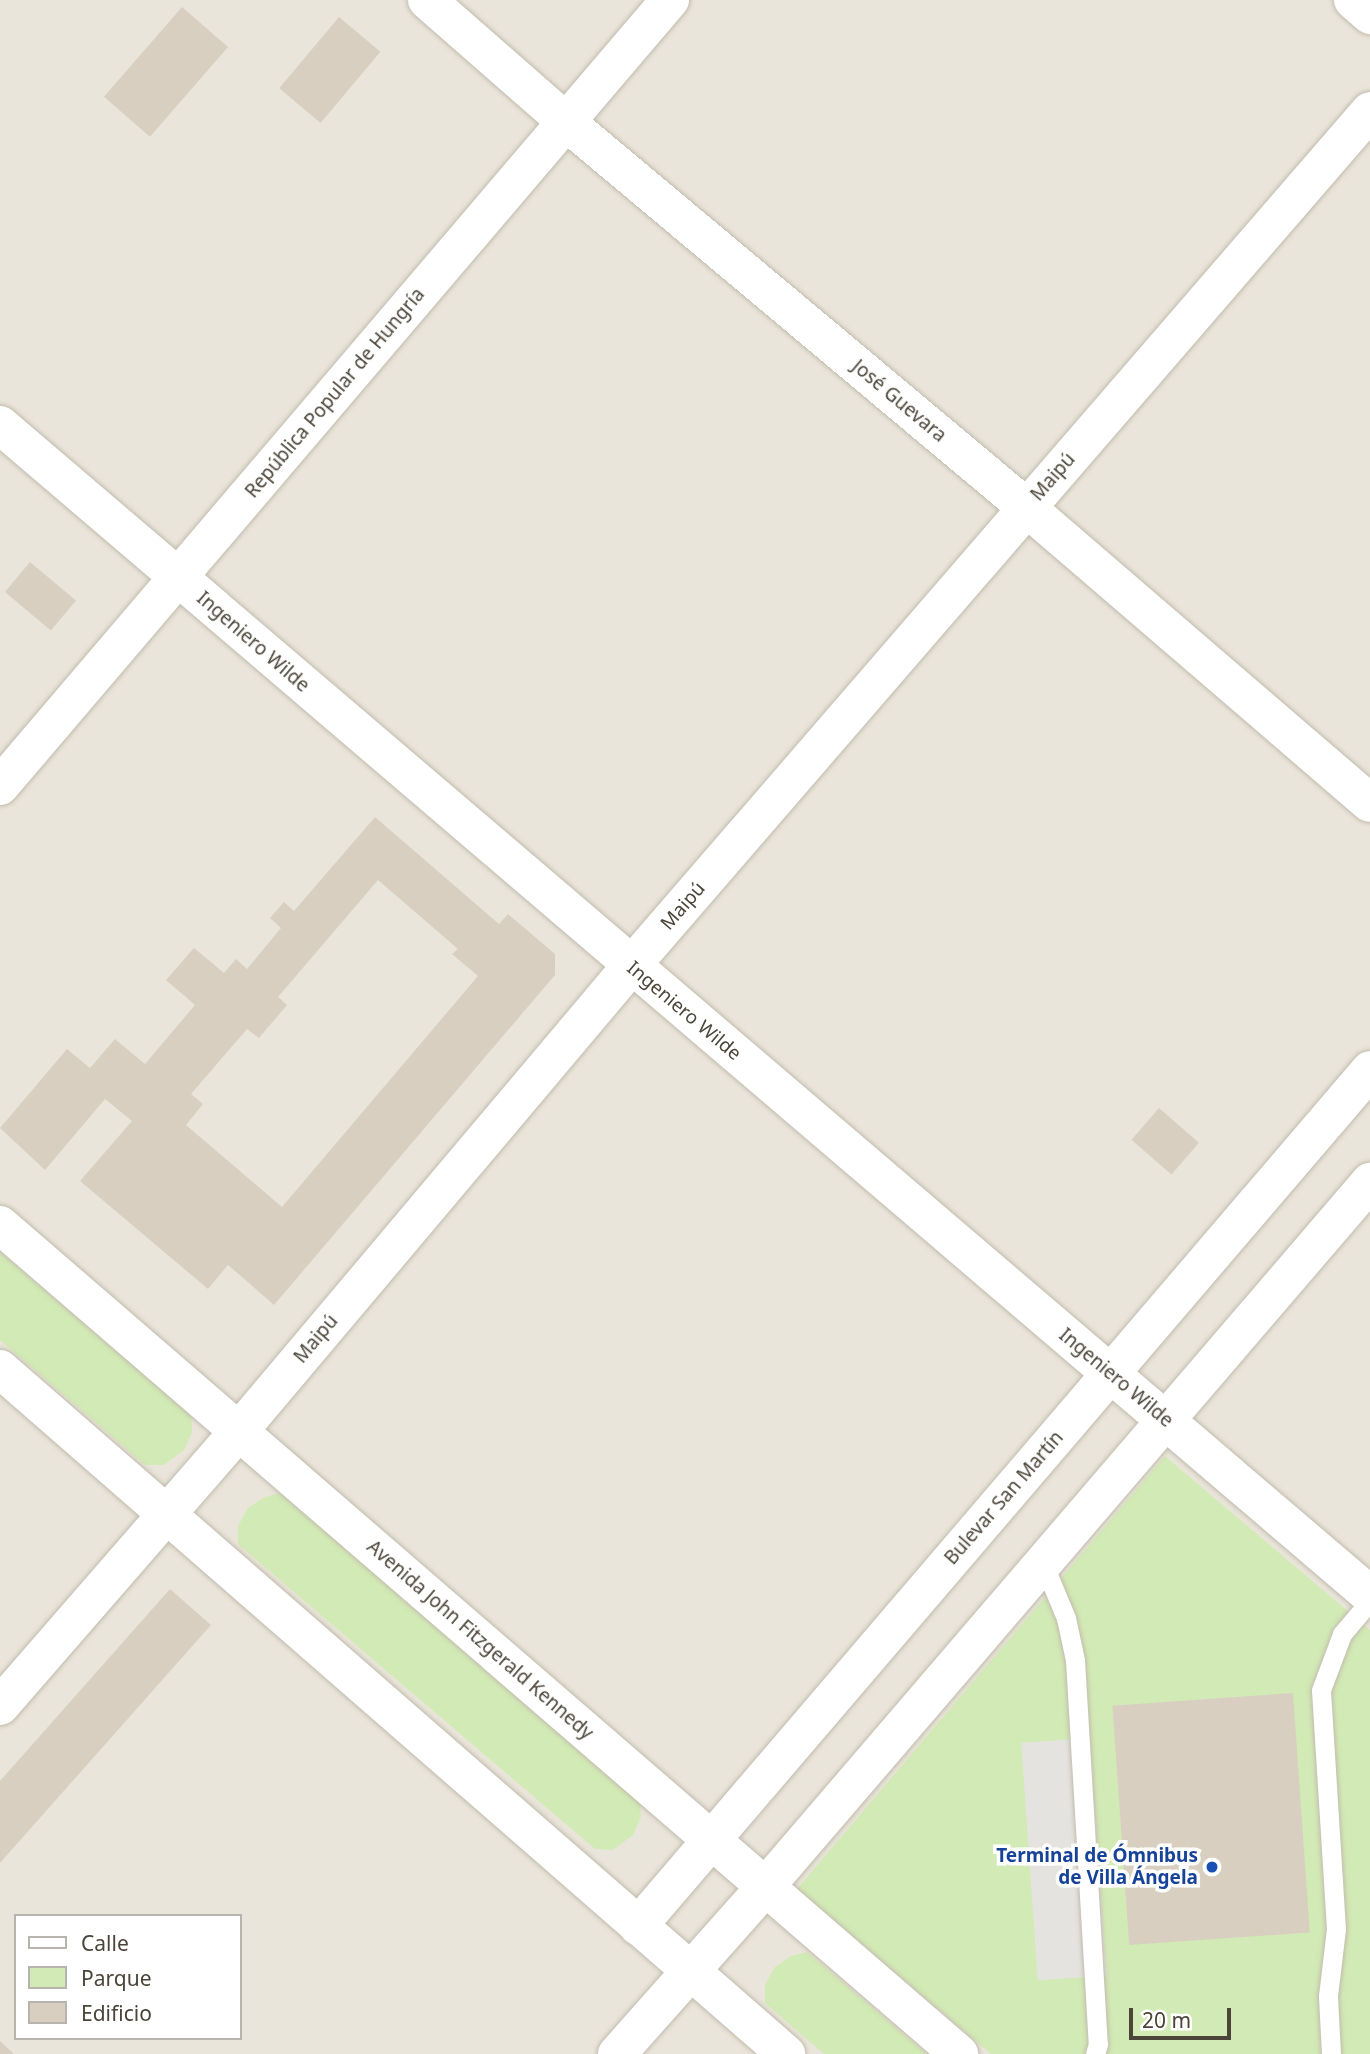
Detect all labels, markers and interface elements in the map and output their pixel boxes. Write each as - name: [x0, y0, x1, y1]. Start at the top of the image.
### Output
- street label: República Popular de Hungría: [240, 283, 430, 503]
- street label: José Guevara: [847, 355, 951, 447]
- street label: Maipú: [1026, 448, 1080, 506]
- street label: Ingeniero Wilde: [192, 587, 314, 697]
- street label: Maipú: [656, 877, 710, 935]
- street label: Ingeniero Wilde: [622, 957, 746, 1065]
- street label: Maipú: [289, 1310, 343, 1368]
- street label: Ingeniero Wilde: [1054, 1324, 1178, 1432]
- street label: Bulevar San Martín: [940, 1427, 1068, 1569]
- street label: Avenida John Fitzgerald Kennedy: [362, 1536, 598, 1744]
- place label: Terminal de Ómnibus de Villa Ángela: [996, 1845, 1198, 1889]
- marker: Terminal de Ómnibus de Villa Ángela: [1204, 1859, 1220, 1875]
- legend: [14, 1914, 242, 2040]
- text: Calle: [81, 1929, 129, 1957]
- text: Parque: [81, 1964, 151, 1992]
- scale bar: [1132, 1994, 1234, 2038]
- text: Edificio: [81, 1999, 152, 2027]
- text: 20 m: [1142, 2006, 1191, 2034]

